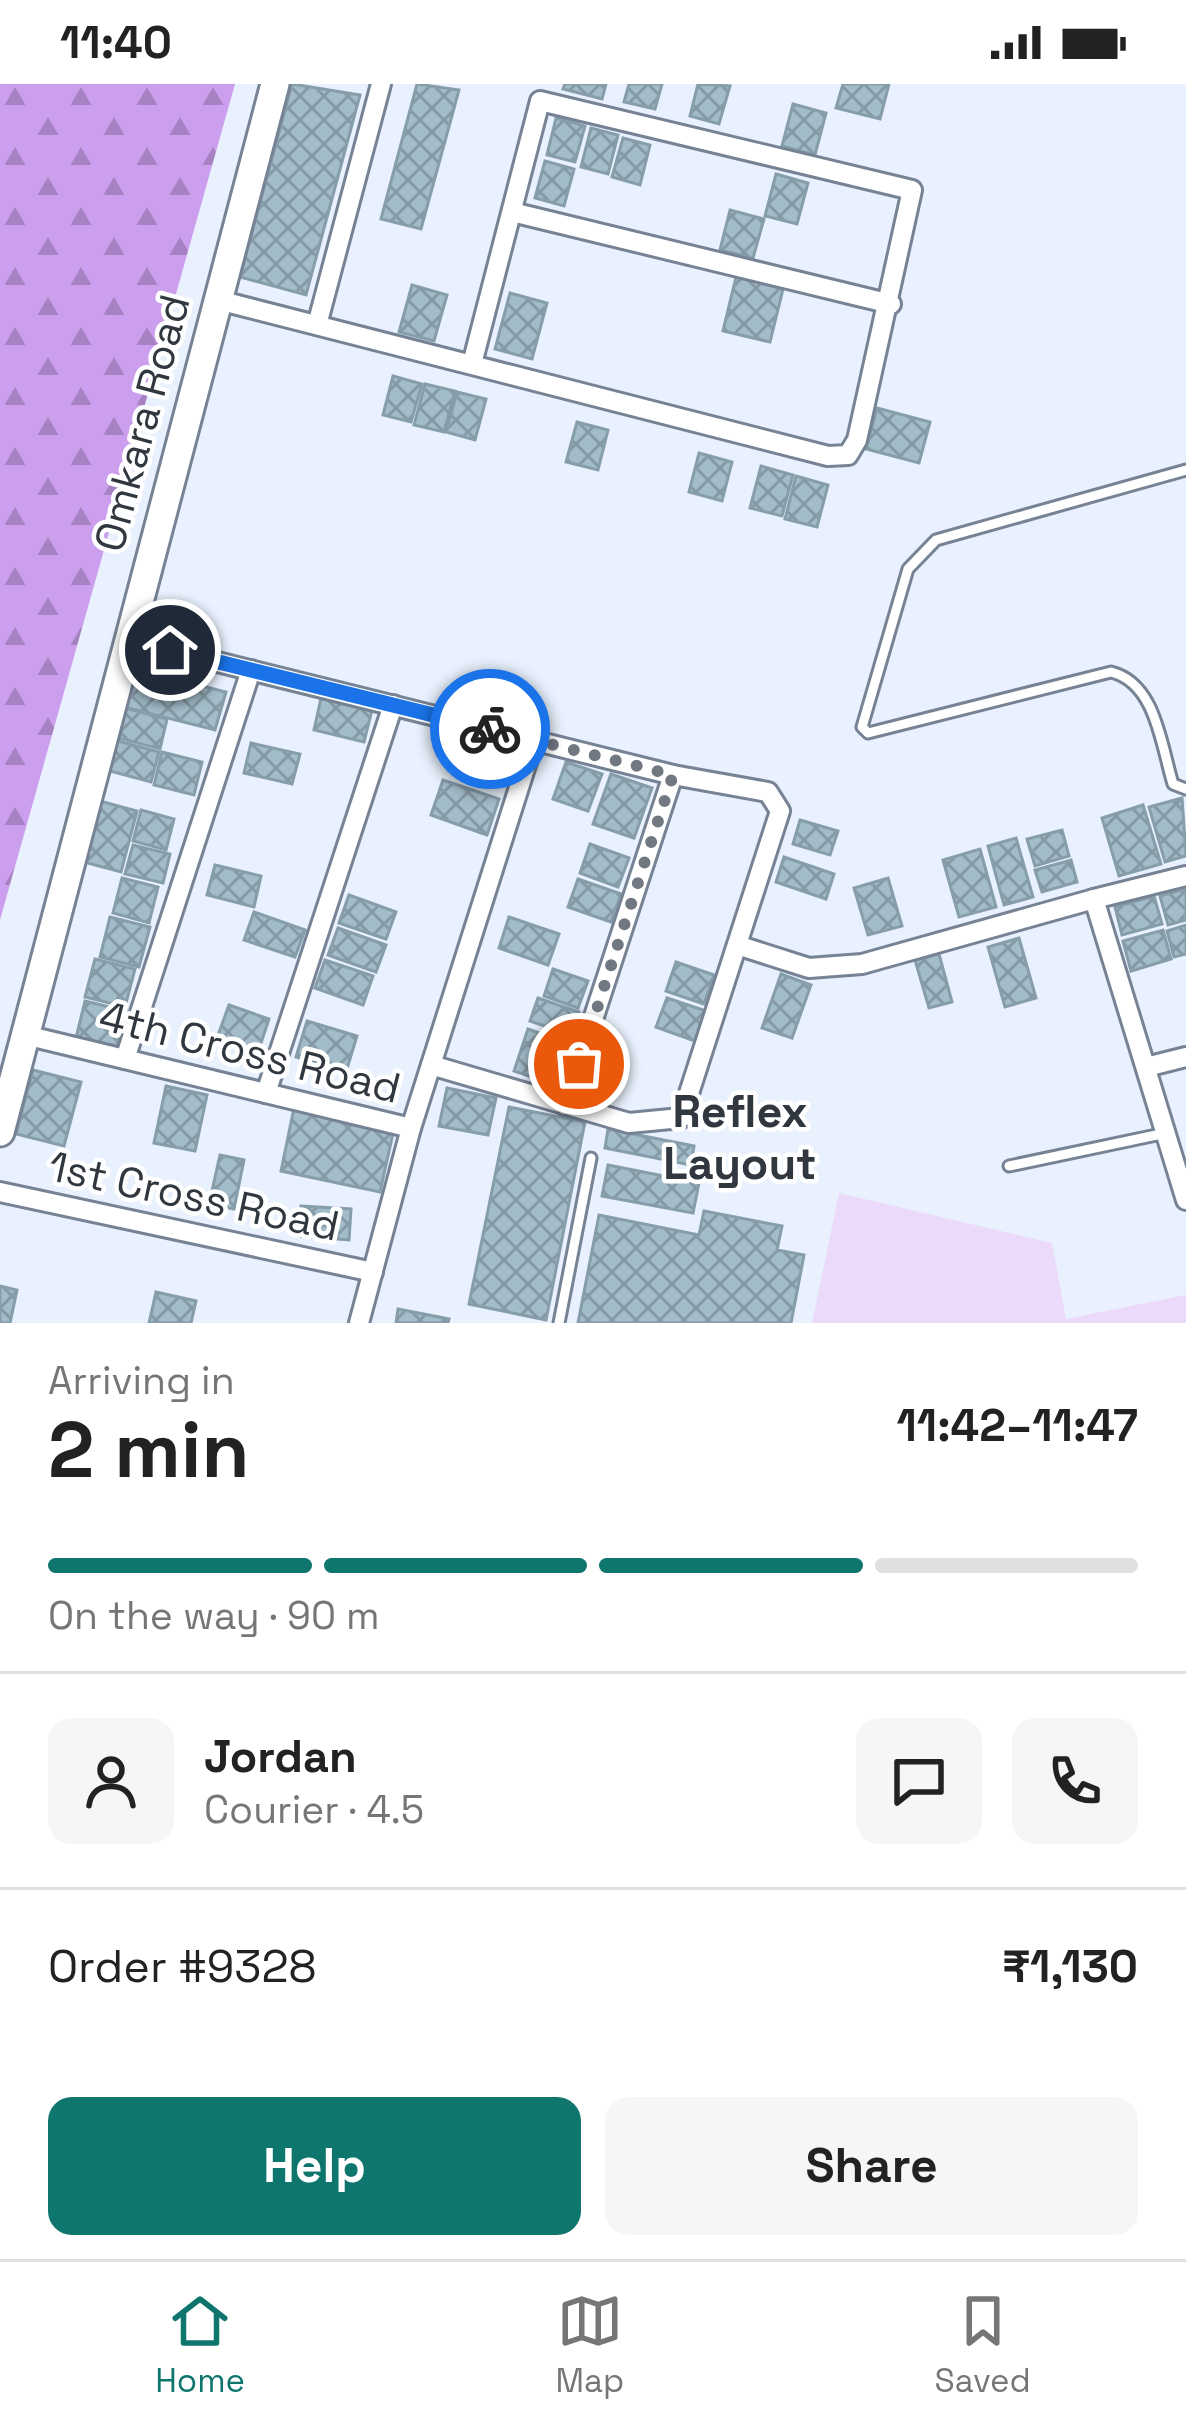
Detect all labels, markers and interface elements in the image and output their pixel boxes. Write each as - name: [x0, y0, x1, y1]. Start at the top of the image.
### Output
- text: 11:40: [60, 14, 172, 71]
- street label: Omkara Road: [82, 289, 202, 557]
- pin: [119, 599, 221, 701]
- icon: home: [137, 617, 203, 683]
- courier: [430, 669, 550, 789]
- icon: bike: [457, 696, 523, 762]
- street label: 4th Cross Road: [94, 989, 406, 1115]
- pin: [528, 1013, 630, 1115]
- icon: bag: [546, 1031, 612, 1097]
- district label: Reflex Layout: [663, 1083, 817, 1192]
- street label: 1st Cross Road: [44, 1139, 344, 1253]
- text: Arriving in: [48, 1356, 235, 1405]
- text: 11:42–11:47: [897, 1397, 1138, 1454]
- text: 2 min: [48, 1400, 250, 1500]
- text: On the way · 90 m: [48, 1591, 379, 1640]
- button: person: [48, 1718, 174, 1844]
- button: chat: [856, 1718, 982, 1844]
- button: phone: [1012, 1718, 1138, 1844]
- text: Jordan: [204, 1728, 357, 1785]
- text: Courier · 4.5: [204, 1785, 424, 1834]
- text: Order #9328: [48, 1938, 317, 1995]
- text: ₹1,130: [1002, 1938, 1138, 1995]
- button: Help: [48, 2097, 581, 2235]
- button: Share: [605, 2097, 1138, 2235]
- tab: Home: [155, 2288, 245, 2402]
- tab: Map: [555, 2288, 624, 2402]
- tab: Saved: [935, 2288, 1031, 2402]

